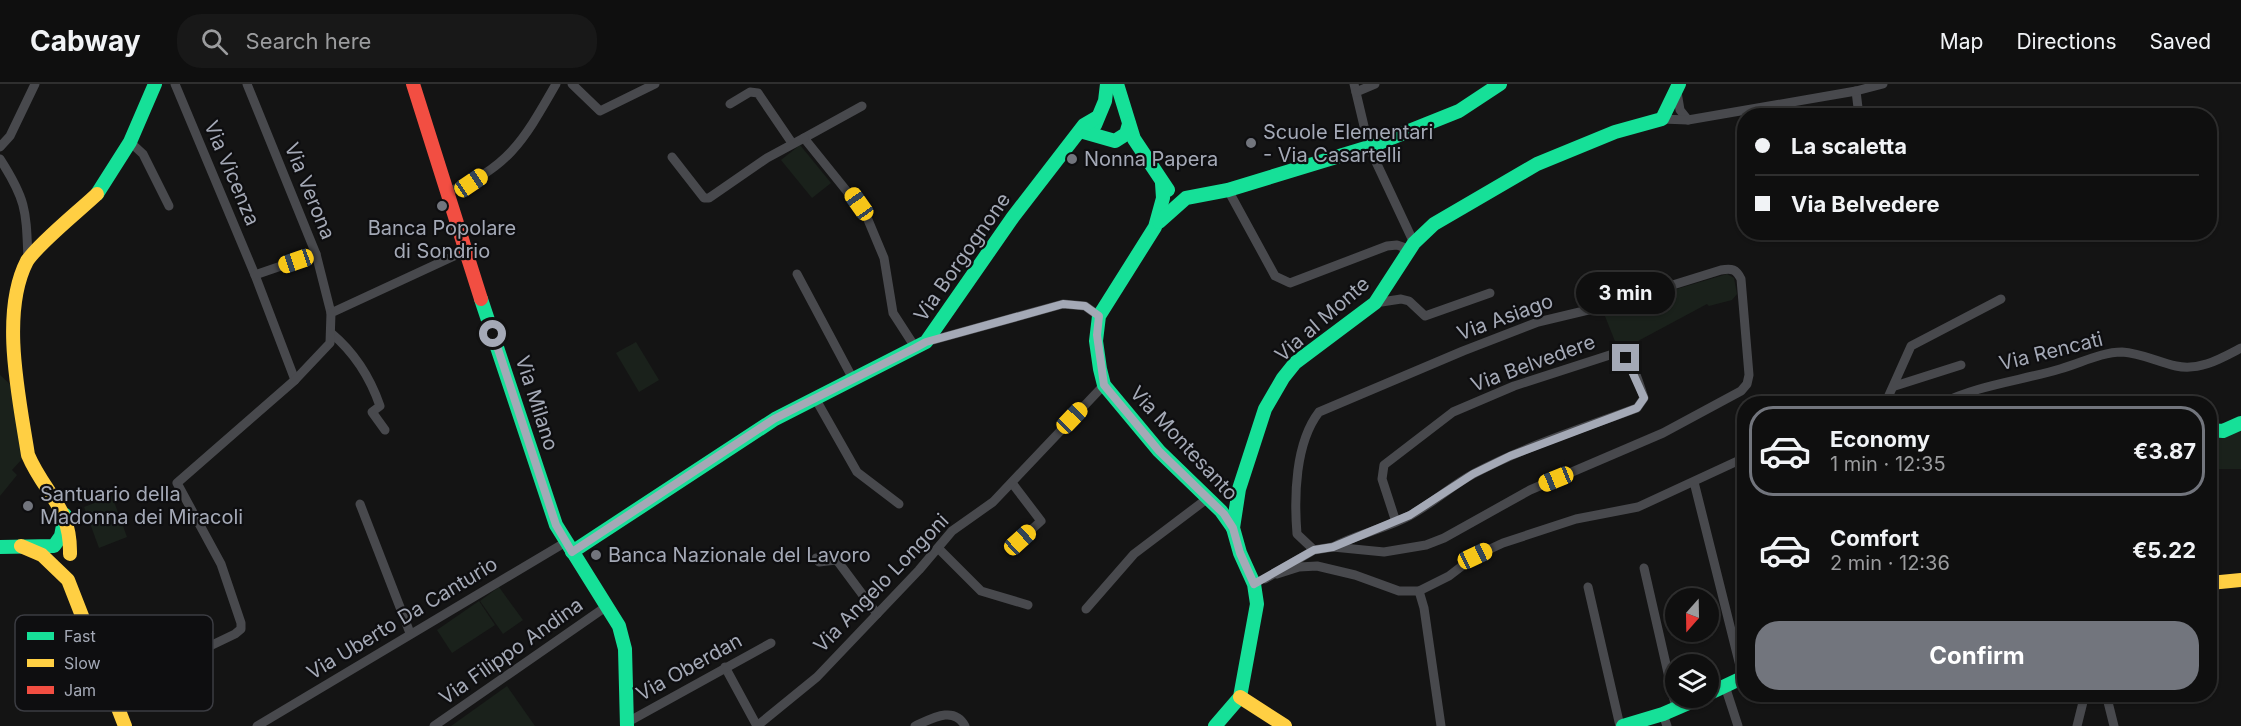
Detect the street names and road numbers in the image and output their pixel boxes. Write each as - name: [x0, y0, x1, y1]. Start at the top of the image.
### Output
- street label: Via Vicenza: [199, 117, 265, 229]
- street label: Via Verona: [280, 139, 340, 243]
- street label: Via Borgognone: [909, 188, 1015, 326]
- street label: Via al Monte: [1270, 272, 1374, 366]
- street label: Via Asiago: [1454, 289, 1556, 345]
- street label: Via Rencati: [1997, 327, 2105, 375]
- street label: Via Belvedere: [1468, 329, 1598, 397]
- street label: Via Milano: [510, 353, 564, 453]
- street label: Via Montesanto: [1125, 381, 1243, 505]
- street label: Via Angelo Longoni: [809, 509, 953, 657]
- street label: Via Uberto Da Canturio: [302, 552, 502, 684]
- street label: Via Filippo Andina: [435, 593, 587, 709]
- street label: Via Oberdan: [632, 628, 746, 706]

